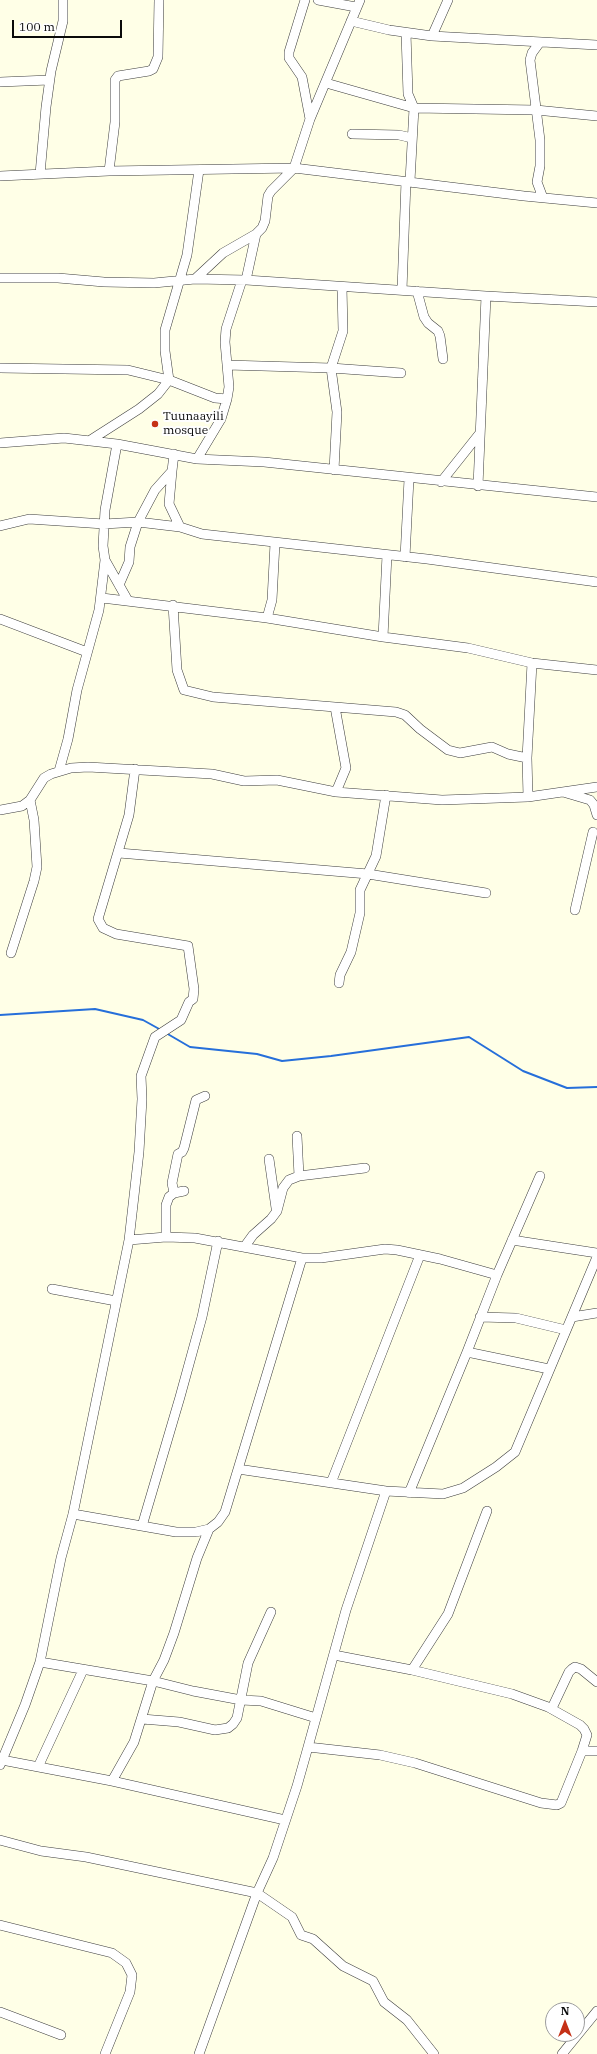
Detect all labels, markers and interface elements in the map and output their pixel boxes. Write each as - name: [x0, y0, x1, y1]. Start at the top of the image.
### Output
- scale bar: [14, 12, 124, 38]
- text: 100 m: [19, 19, 55, 34]
- place label: Tuunaayili mosque: [163, 410, 224, 438]
- marker: Tuunaayili mosque: [150, 419, 160, 429]
- north arrow: [545, 2002, 585, 2042]
- text: N: [561, 2004, 569, 2018]

